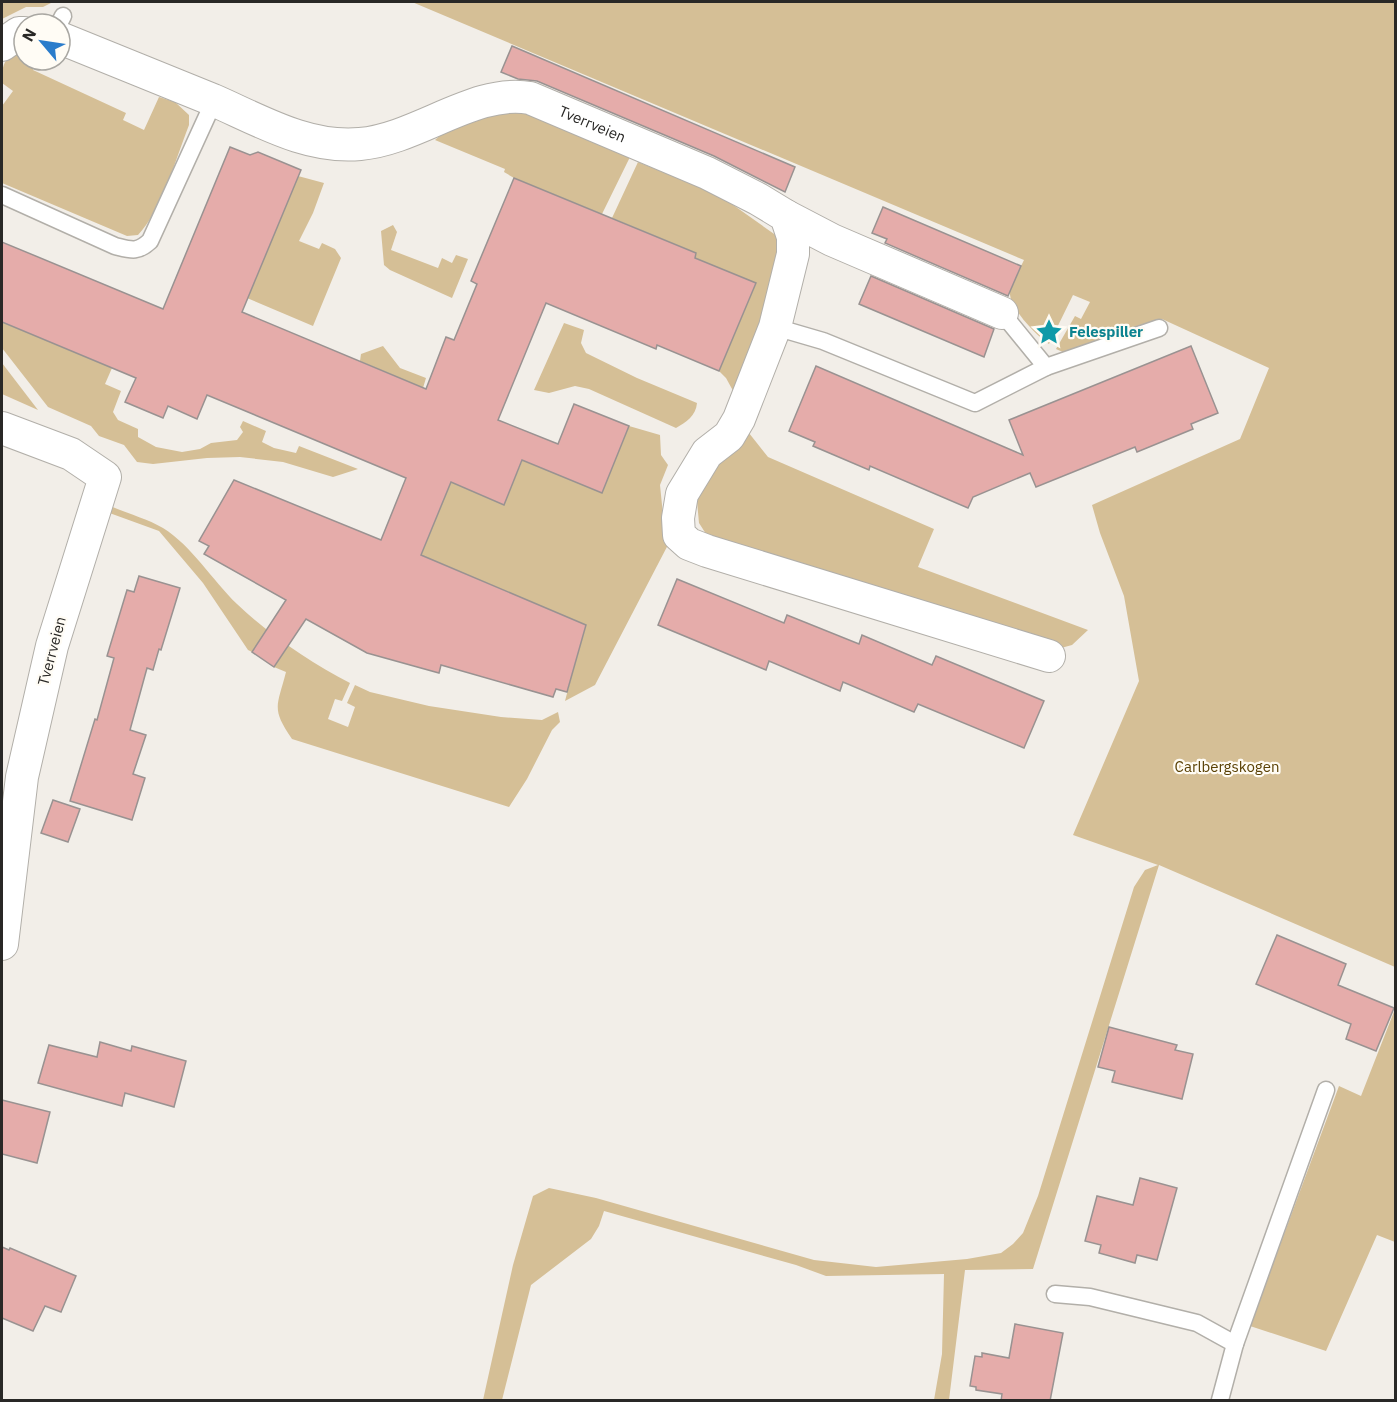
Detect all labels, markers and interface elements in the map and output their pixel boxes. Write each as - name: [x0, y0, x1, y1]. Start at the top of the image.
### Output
- north arrow: [12, 12, 72, 72]
- text: N: [17, 25, 40, 45]
- street label: Tverrveien: [556, 101, 629, 146]
- place icon: Felespiller: [1034, 317, 1064, 347]
- place label: Felespiller: [1069, 322, 1143, 341]
- street label: Tverrveien: [33, 614, 70, 687]
- park label: Carlbergskogen: [1175, 757, 1279, 776]

